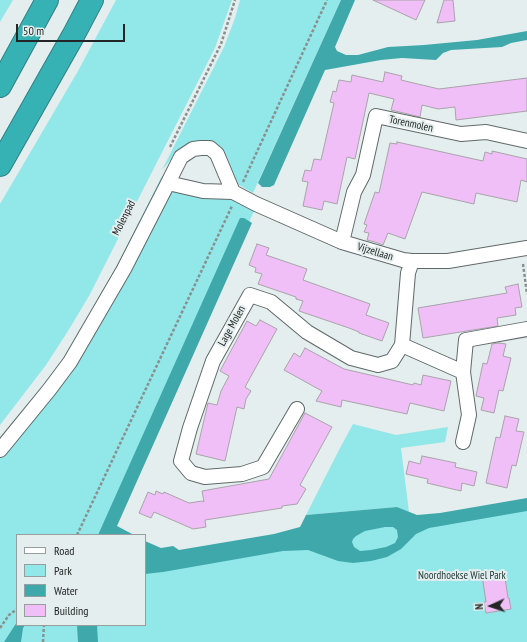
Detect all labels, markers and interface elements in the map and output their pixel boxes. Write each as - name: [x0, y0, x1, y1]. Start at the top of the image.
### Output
- scale bar: [18, 16, 127, 42]
- text: 50 m: [23, 23, 44, 38]
- street label: Torenmolen: [388, 113, 434, 135]
- street label: Molenpad: [110, 198, 138, 238]
- street label: Vijzellaan: [355, 240, 395, 264]
- street label: Lage Molen: [216, 304, 248, 348]
- legend: [16, 534, 146, 626]
- text: Road: [54, 543, 74, 558]
- text: Park: [54, 563, 72, 578]
- park label: Noordhoekse Wiel Park: [418, 569, 506, 583]
- text: Water: [54, 583, 78, 598]
- north arrow: [471, 586, 511, 626]
- text: Building: [54, 603, 89, 618]
- text: N: [472, 603, 486, 610]

